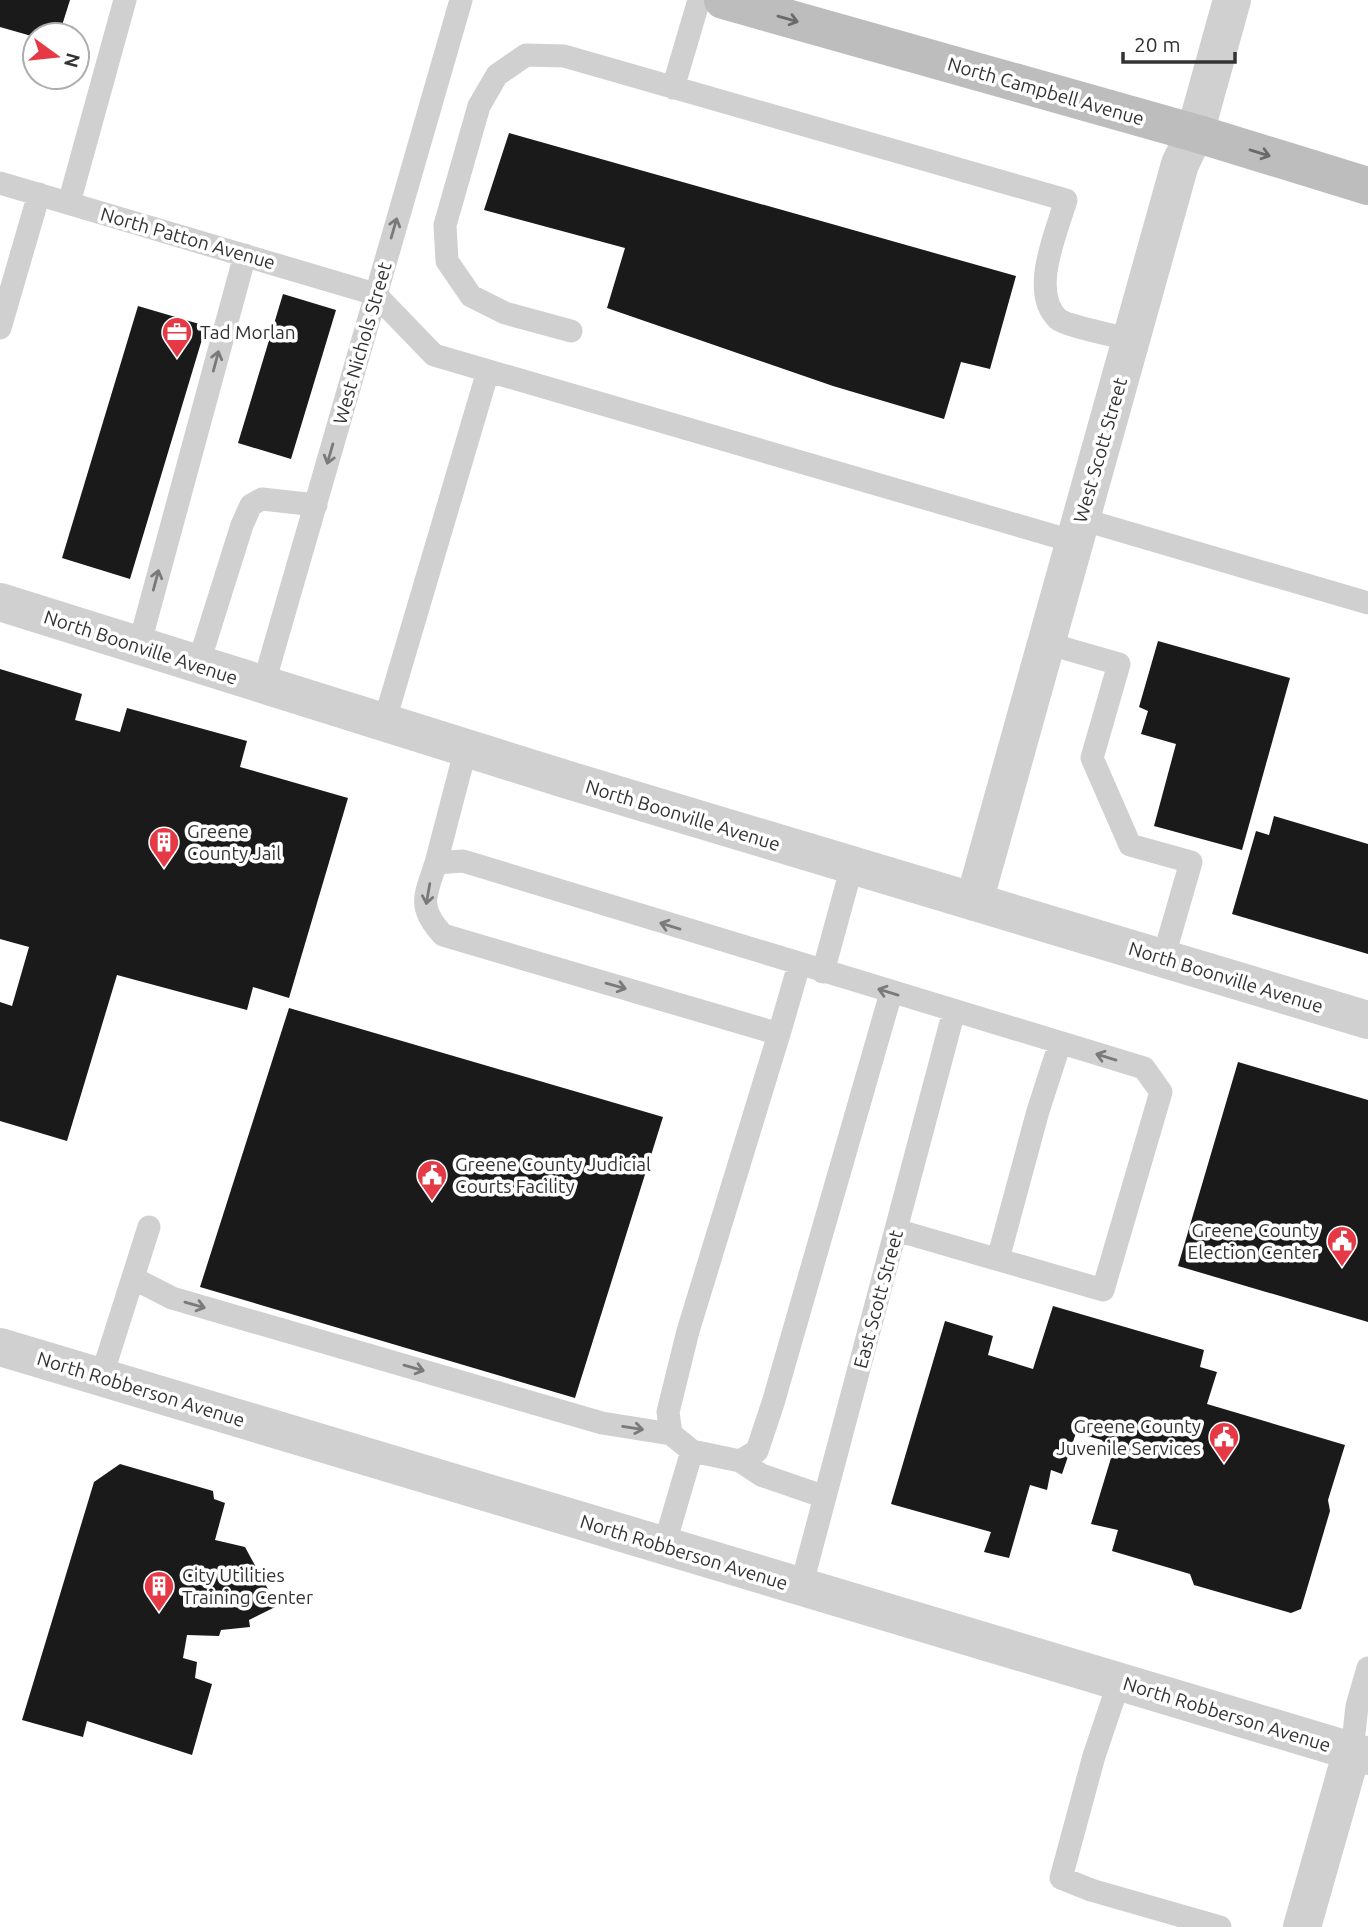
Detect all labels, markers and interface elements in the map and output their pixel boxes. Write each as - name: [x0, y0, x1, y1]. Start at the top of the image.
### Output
- one-way arrow: [777, 13, 799, 26]
- north arrow: [21, 21, 91, 91]
- scale bar: [1123, 21, 1235, 65]
- text: 20 m: [1134, 32, 1181, 56]
- text: N: [60, 51, 85, 70]
- street label: North Campbell Avenue: [945, 52, 1147, 130]
- one-way arrow: [1249, 148, 1271, 161]
- street label: North Patton Avenue: [98, 203, 278, 273]
- one-way arrow: [389, 218, 402, 240]
- street label: West Nichols Street: [328, 259, 396, 427]
- office icon: Tad Morlan: [160, 315, 194, 359]
- place label: Tad Morlan: [200, 321, 296, 343]
- one-way arrow: [211, 350, 224, 372]
- street label: West Scott Street: [1069, 374, 1131, 525]
- one-way arrow: [323, 442, 336, 465]
- one-way arrow: [151, 569, 164, 591]
- street label: North Boonville Avenue: [41, 605, 241, 689]
- street label: North Boonville Avenue: [583, 775, 783, 855]
- place label: Greene County Jail: [187, 820, 281, 864]
- building icon: Greene County Jail: [147, 825, 181, 869]
- one-way arrow: [421, 882, 434, 905]
- one-way arrow: [660, 918, 682, 931]
- street label: North Boonville Avenue: [1126, 937, 1326, 1017]
- one-way arrow: [605, 981, 627, 994]
- one-way arrow: [877, 984, 899, 997]
- one-way arrow: [1096, 1049, 1118, 1062]
- place label: Greene County Judicial Courts Facility: [455, 1153, 651, 1197]
- public building icon: Greene County Judicial Courts Facility: [415, 1158, 449, 1202]
- place label: Greene County Election Center: [1188, 1219, 1319, 1263]
- public building icon: Greene County Election Center: [1325, 1224, 1359, 1268]
- street label: East Scott Street: [849, 1227, 907, 1371]
- one-way arrow: [184, 1299, 206, 1312]
- street label: North Robberson Avenue: [35, 1347, 247, 1431]
- one-way arrow: [403, 1363, 425, 1376]
- place label: Greene County Juvenile Services: [1056, 1415, 1201, 1459]
- public building icon: Greene County Juvenile Services: [1207, 1420, 1241, 1464]
- one-way arrow: [621, 1422, 644, 1435]
- street label: North Robberson Avenue: [578, 1510, 790, 1594]
- place label: City Utilities Training Center: [182, 1564, 313, 1608]
- building icon: City Utilities Training Center: [142, 1569, 176, 1613]
- street label: North Robberson Avenue: [1121, 1672, 1333, 1756]

